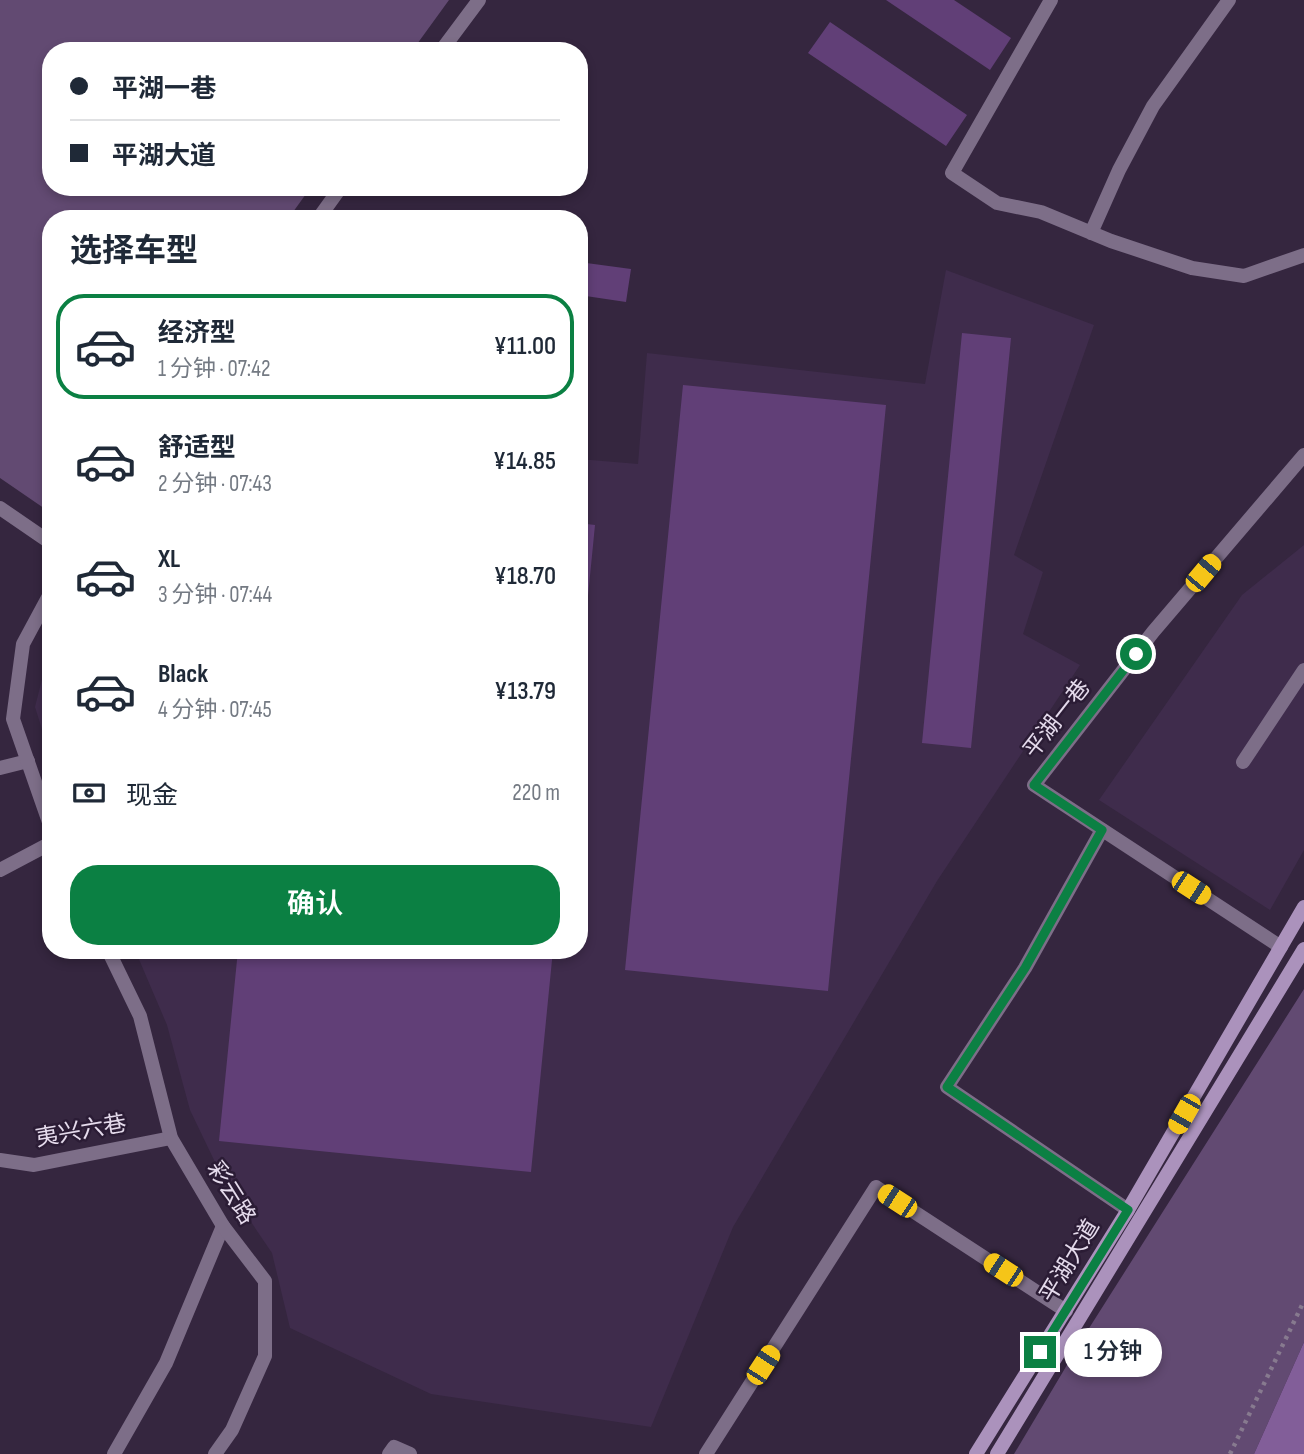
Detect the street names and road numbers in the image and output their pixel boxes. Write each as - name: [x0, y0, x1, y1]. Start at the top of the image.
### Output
- street label: 平湖一巷: [1018, 674, 1096, 764]
- street label: 夷兴六巷: [33, 1109, 129, 1153]
- street label: 彩云路: [201, 1156, 261, 1230]
- street label: 平湖大道: [1034, 1214, 1106, 1308]

